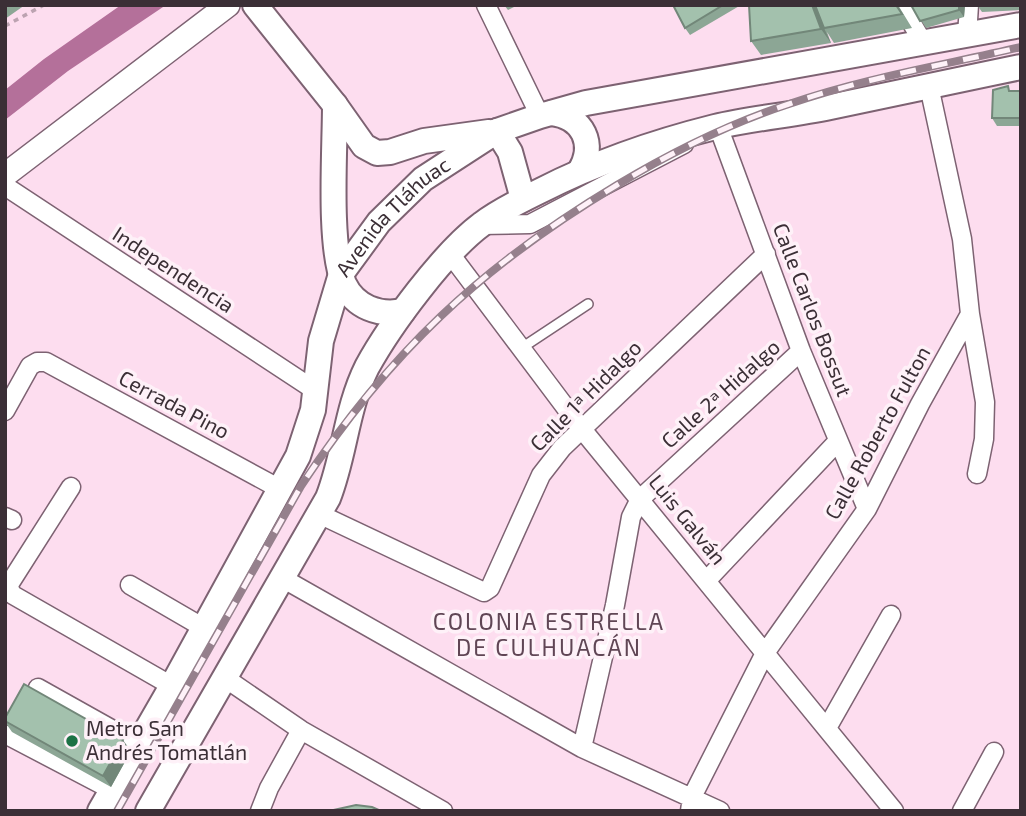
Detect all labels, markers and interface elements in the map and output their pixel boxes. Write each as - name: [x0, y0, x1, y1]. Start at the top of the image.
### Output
- street label: Avenida Tláhuac: [329, 151, 454, 281]
- street label: Calle Carlos Bossut: [769, 219, 858, 400]
- street label: Independencia: [109, 220, 239, 317]
- street label: Calle 2ª Hidalgo: [656, 333, 784, 452]
- street label: Calle 1ª Hidalgo: [524, 334, 646, 456]
- street label: Calle Roberto Fulton: [819, 341, 935, 523]
- street label: Cerrada Pino: [115, 364, 234, 443]
- street label: Luis Galván: [644, 469, 732, 569]
- district label: COLONIA ESTRELLA DE CULHUACÁN: [433, 607, 665, 661]
- place label: Metro San Andrés Tomatlán: [86, 715, 247, 764]
- marker: Metro San Andrés Tomatlán: [64, 733, 80, 749]

